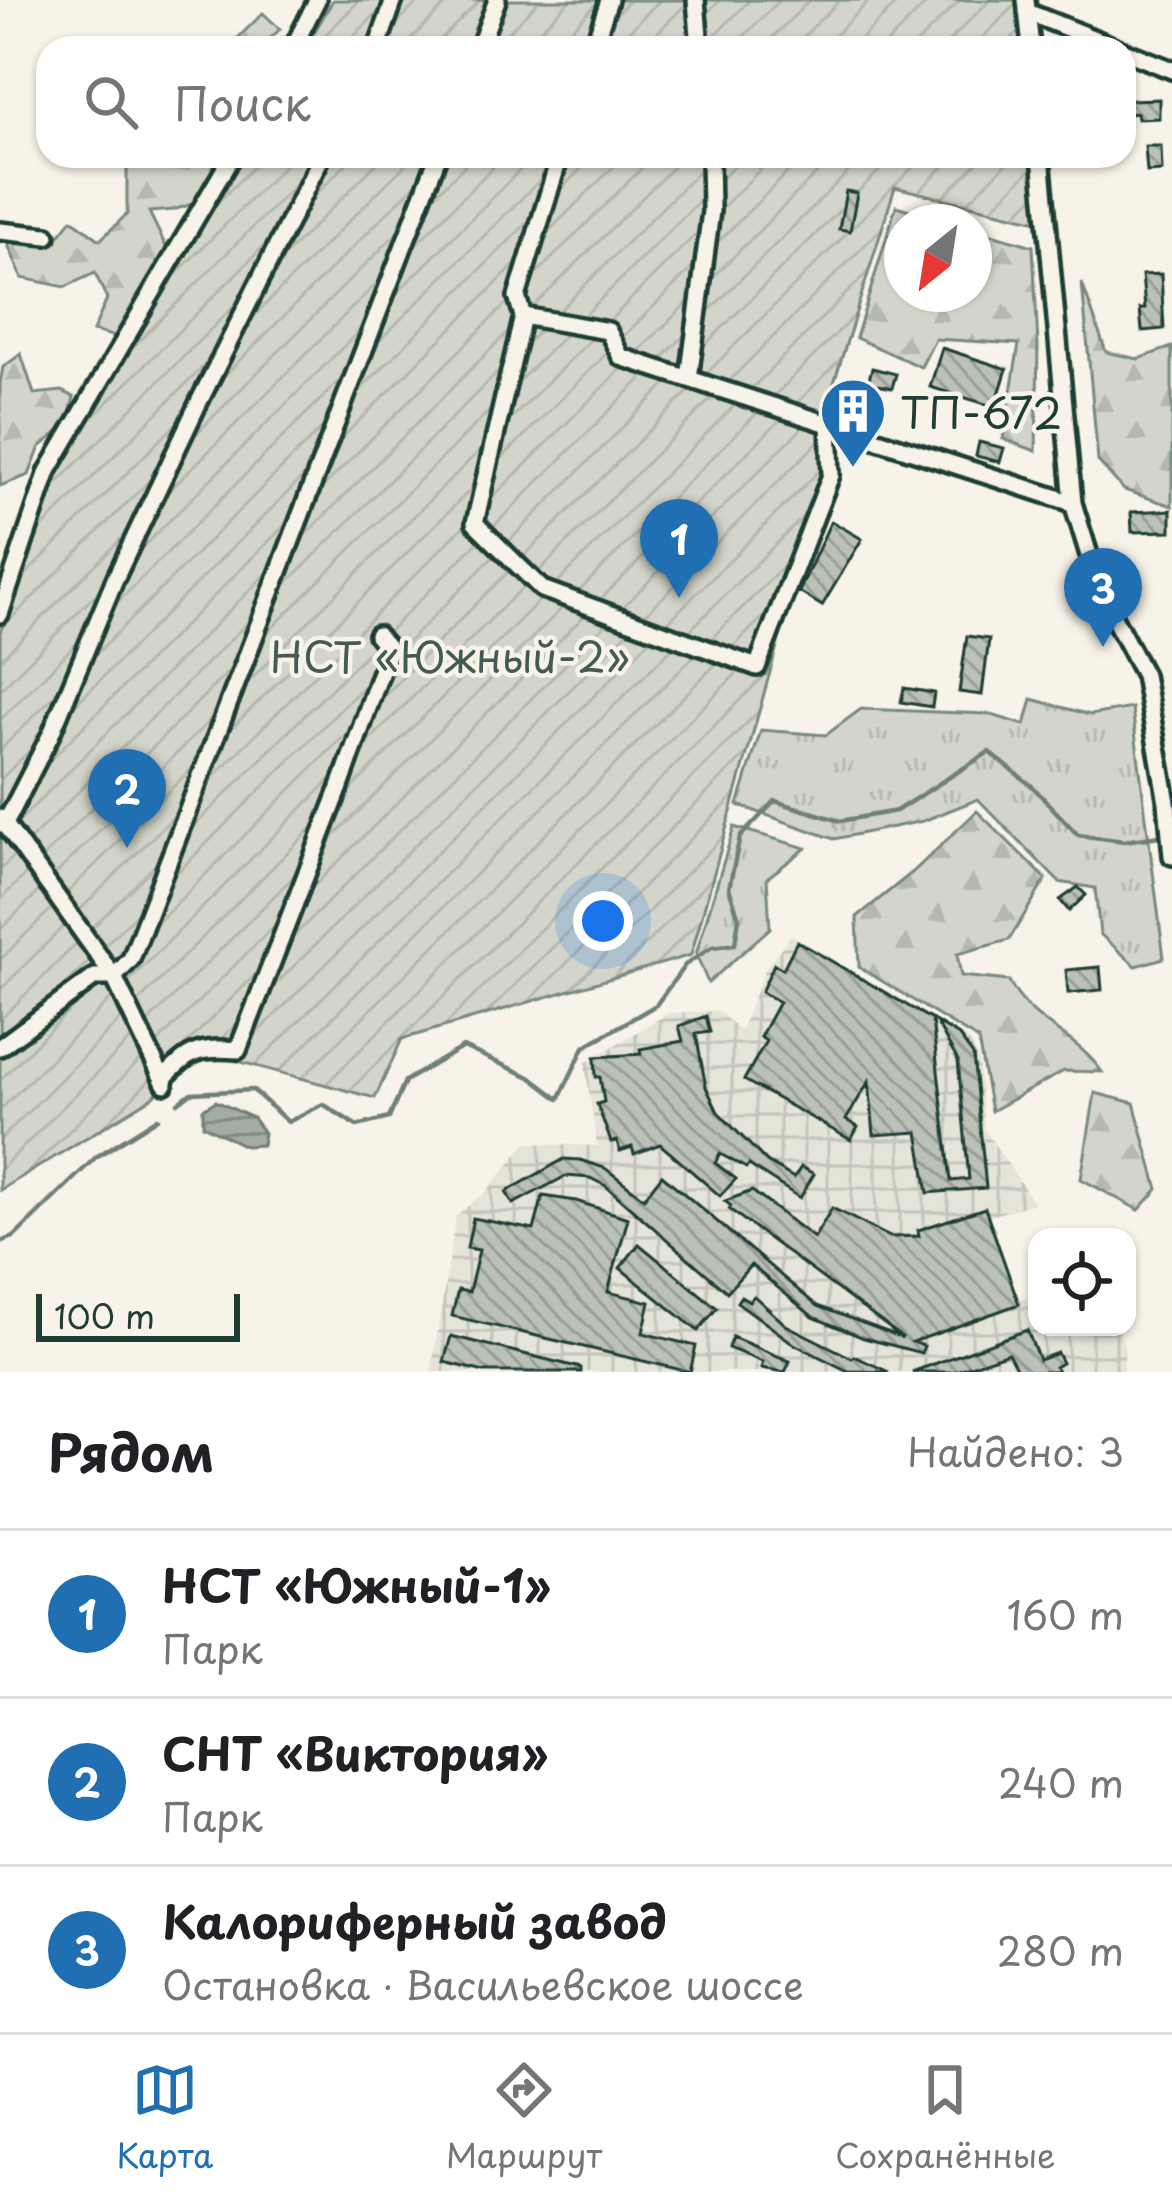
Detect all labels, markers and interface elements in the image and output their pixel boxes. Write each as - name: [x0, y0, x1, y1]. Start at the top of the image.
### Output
- search box: [36, 36, 1136, 168]
- text: Поиск: [174, 68, 311, 136]
- icon: search: [78, 69, 144, 135]
- north arrow: [884, 204, 992, 312]
- building icon: ТП-672: [818, 376, 888, 470]
- place label: ТП-672: [900, 380, 1062, 443]
- pin: 1: [640, 499, 718, 598]
- pin: 3: [1064, 548, 1142, 647]
- park label: НСТ «Южный-2»: [270, 624, 630, 687]
- pin: 2: [88, 749, 166, 848]
- your location: [573, 891, 633, 951]
- map controls: [1028, 1228, 1136, 1336]
- button: locate: [1028, 1228, 1136, 1336]
- scale bar: [36, 1288, 240, 1341]
- text: 100 m: [54, 1290, 155, 1340]
- text: Рядом: [48, 1412, 214, 1489]
- text: Найдено: 3: [907, 1421, 1124, 1480]
- text: НСТ «Южный-1»: [162, 1550, 551, 1618]
- text: 1: [78, 1584, 96, 1643]
- text: 160 m: [1007, 1584, 1124, 1643]
- text: Парк: [162, 1618, 263, 1677]
- text: СНТ «Виктория»: [162, 1718, 548, 1786]
- text: 2: [73, 1752, 101, 1811]
- text: 240 m: [998, 1752, 1124, 1811]
- text: Парк: [162, 1786, 263, 1845]
- text: Калориферный завод: [162, 1886, 667, 1954]
- text: 3: [74, 1920, 100, 1979]
- text: 280 m: [997, 1920, 1124, 1979]
- text: Остановка · Васильевское шоссе: [162, 1954, 804, 2013]
- tab: Карта: [116, 2057, 213, 2179]
- tab: Маршрут: [446, 2057, 602, 2179]
- tab: Сохранённые: [835, 2057, 1056, 2179]

